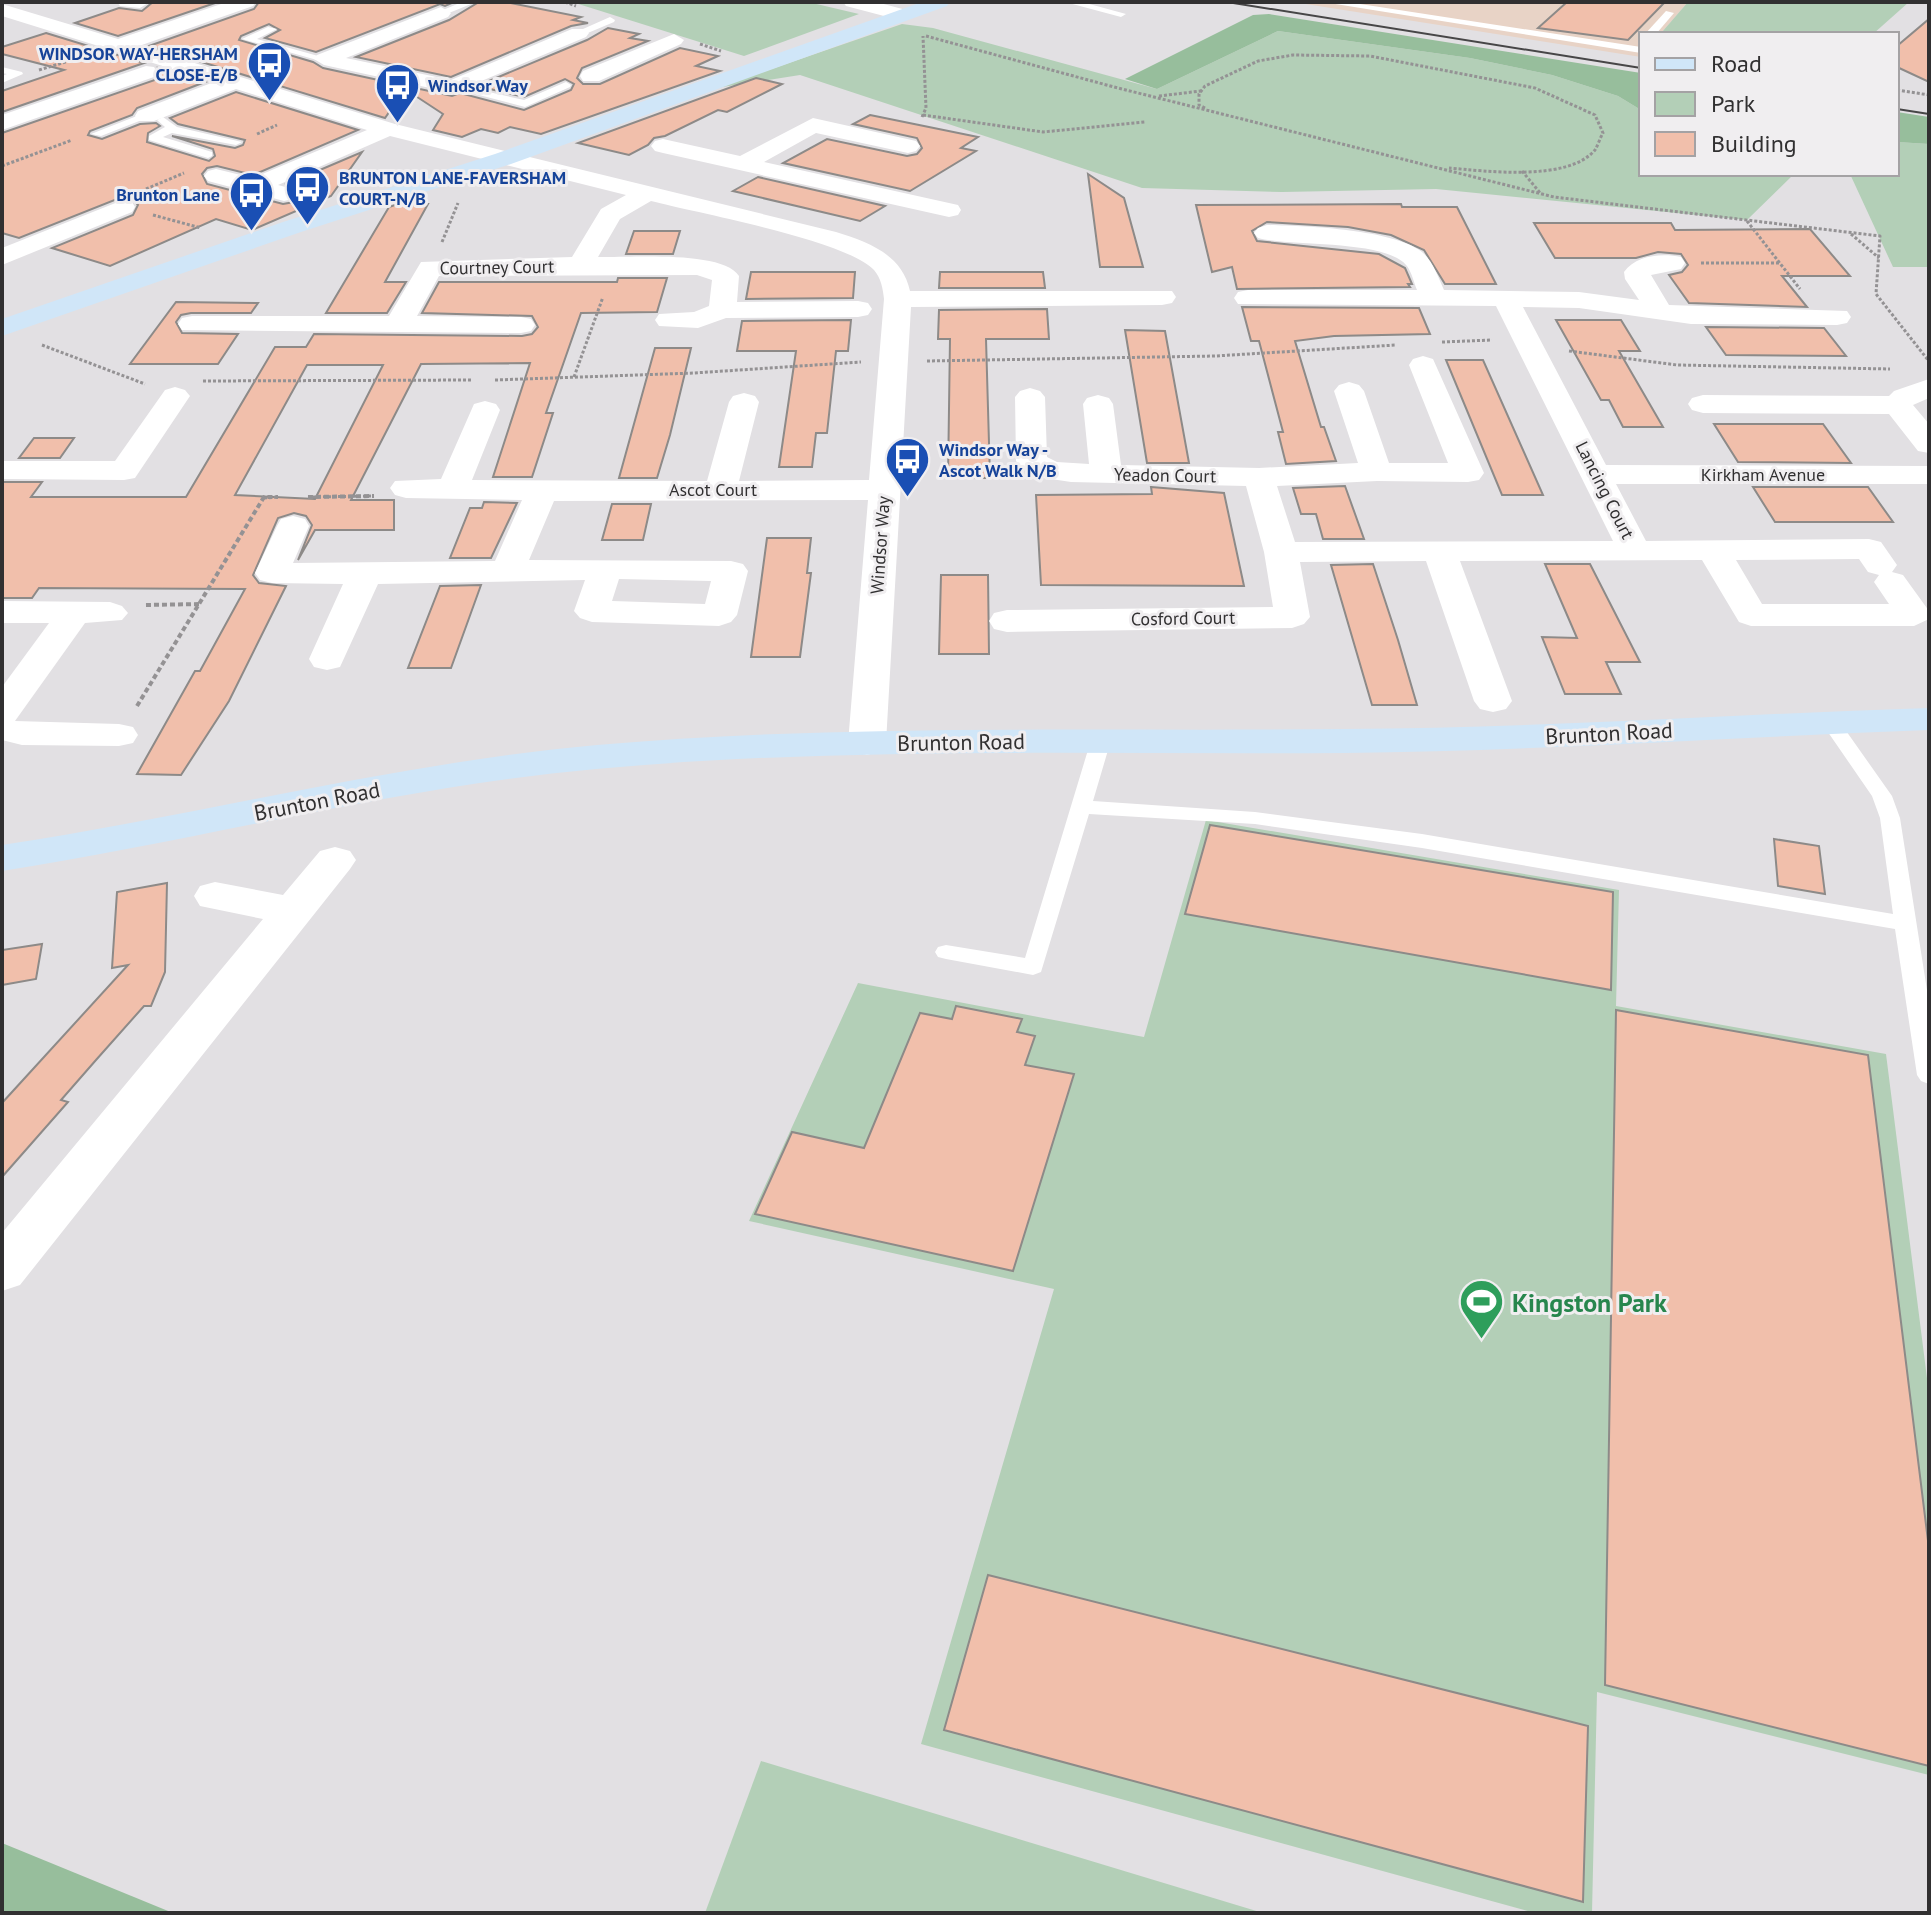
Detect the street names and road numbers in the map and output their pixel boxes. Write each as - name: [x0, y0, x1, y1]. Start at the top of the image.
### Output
- street label: Courtney Court: [439, 255, 555, 279]
- street label: Lancing Court: [1571, 437, 1639, 543]
- street label: Yeadon Court: [1114, 463, 1216, 487]
- street label: Kirkham Avenue: [1701, 463, 1825, 486]
- street label: Ascot Court: [669, 478, 757, 501]
- street label: Windsor Way: [865, 494, 895, 595]
- street label: Cosford Court: [1131, 606, 1235, 630]
- street label: Brunton Road: [1544, 716, 1674, 750]
- street label: Brunton Road: [897, 727, 1025, 757]
- street label: Brunton Road: [252, 775, 382, 827]

